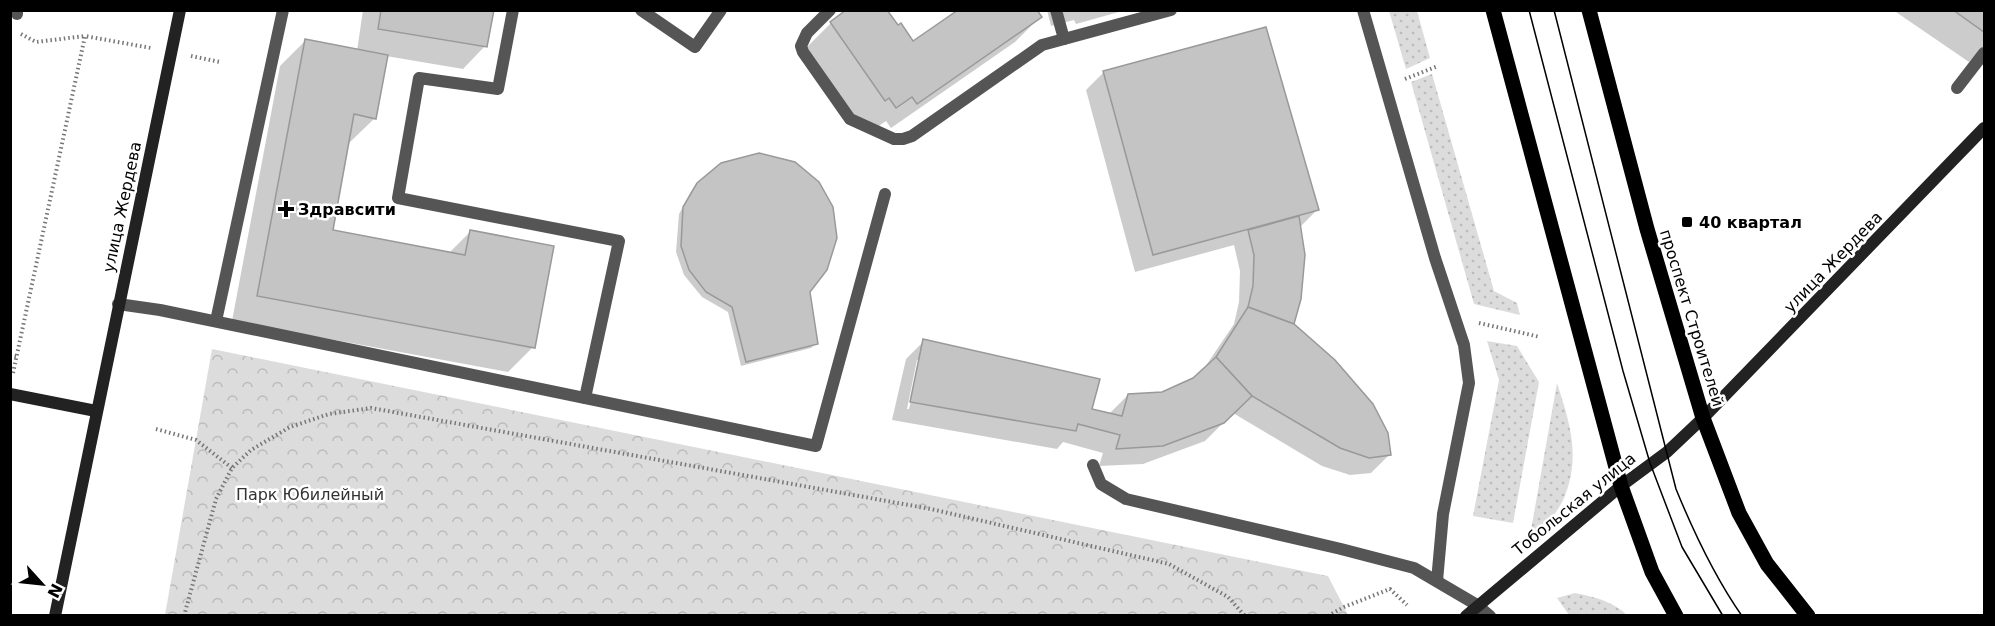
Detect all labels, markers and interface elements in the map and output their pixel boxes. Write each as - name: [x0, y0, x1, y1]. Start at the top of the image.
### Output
- street label: улица Жердева: [99, 140, 145, 274]
- place label: Здравсити: [298, 200, 396, 219]
- marker: Здравсити: [279, 202, 293, 216]
- street label: улица Жердева: [1780, 207, 1886, 317]
- place label: 40 квартал: [1699, 213, 1802, 232]
- marker: 40 квартал: [1680, 215, 1694, 229]
- street label: проспект Строителей: [1656, 227, 1728, 409]
- street label: Тобольская улица: [1508, 449, 1639, 560]
- park label: Парк Юбилейный: [236, 485, 384, 504]
- north arrow: [12, 554, 72, 614]
- text: N: [43, 580, 66, 601]

